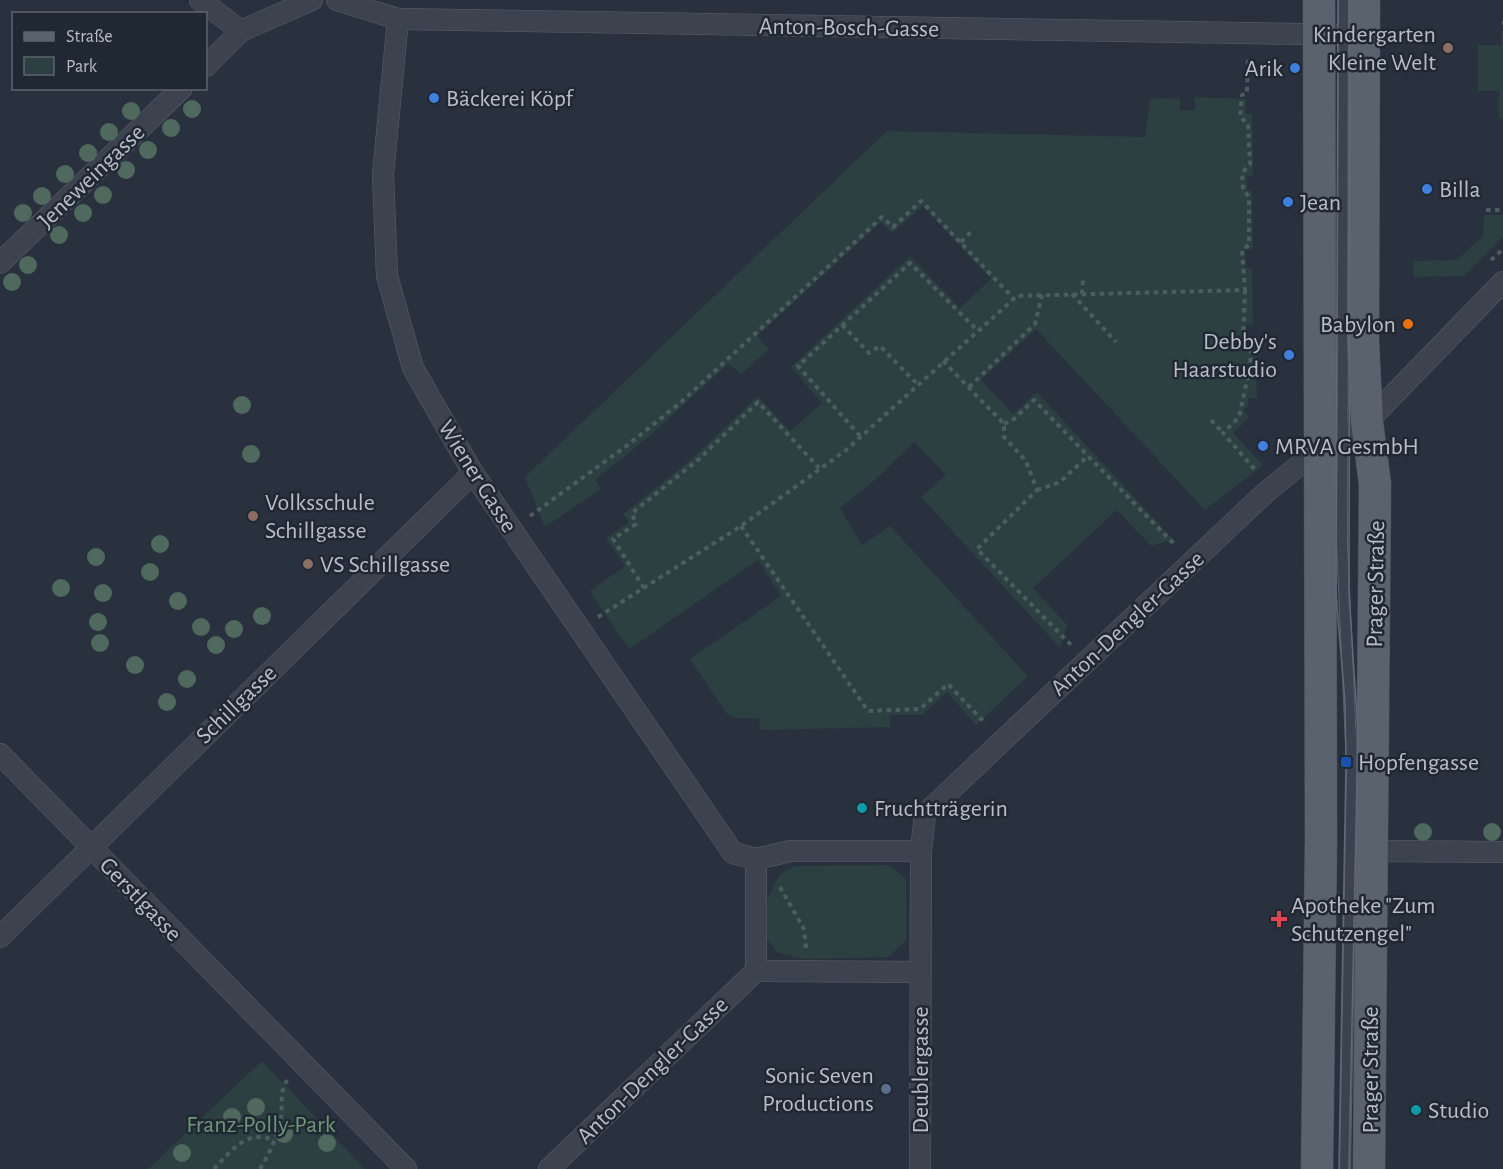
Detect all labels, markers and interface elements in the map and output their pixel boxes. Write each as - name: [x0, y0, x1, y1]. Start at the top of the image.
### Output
- legend: [12, 12, 207, 90]
- street label: Anton-Bosch-Gasse: [759, 14, 939, 42]
- place label: Kindergarten Kleine Welt: [1313, 23, 1436, 75]
- text: Straße: [66, 28, 112, 46]
- marker: Kindergarten Kleine Welt: [1441, 41, 1455, 55]
- place label: Arik: [1245, 57, 1283, 81]
- text: Park: [66, 58, 98, 76]
- marker: Arik: [1288, 61, 1302, 75]
- place label: Bäckerei Köpf: [446, 87, 574, 111]
- marker: Bäckerei Köpf: [427, 91, 441, 105]
- street label: Jeneweingasse: [34, 120, 150, 233]
- place label: Billa: [1439, 178, 1481, 202]
- marker: Billa: [1420, 182, 1434, 196]
- place label: Jean: [1300, 191, 1341, 215]
- marker: Jean: [1281, 195, 1295, 209]
- place label: Babylon: [1320, 313, 1396, 337]
- marker: Babylon: [1401, 317, 1415, 331]
- place label: Debby's Haarstudio: [1173, 330, 1277, 382]
- marker: Debby's Haarstudio: [1282, 348, 1296, 362]
- street label: Wiener Gasse: [433, 416, 521, 537]
- place label: MRVA GesmbH: [1275, 435, 1419, 459]
- marker: MRVA GesmbH: [1256, 439, 1270, 453]
- place label: Volksschule Schillgasse: [265, 491, 375, 543]
- marker: Volksschule Schillgasse: [246, 509, 260, 523]
- street label: Prager Straße: [1363, 520, 1389, 648]
- street label: Anton-Dengler-Gasse: [1046, 547, 1209, 701]
- place label: VS Schillgasse: [320, 553, 450, 577]
- marker: VS Schillgasse: [301, 557, 315, 571]
- street label: Schillgasse: [192, 661, 282, 749]
- place label: Hopfengasse: [1358, 751, 1479, 775]
- marker: Hopfengasse: [1339, 755, 1353, 769]
- place label: Fruchtträgerin: [874, 797, 1008, 821]
- marker: Fruchtträgerin: [855, 801, 869, 815]
- street label: Gerstlgasse: [95, 853, 186, 946]
- place label: Apotheke "Zum Schutzengel": [1291, 894, 1435, 946]
- marker: Apotheke "Zum Schutzengel": [1272, 912, 1286, 926]
- street label: Anton-Dengler-Gasse: [572, 993, 733, 1149]
- street label: Deublergasse: [909, 1006, 933, 1134]
- street label: Prager Straße: [1359, 1006, 1383, 1134]
- place label: Sonic Seven Productions: [762, 1064, 874, 1116]
- marker: Sonic Seven Productions: [879, 1082, 893, 1096]
- place label: Studio: [1428, 1099, 1489, 1123]
- marker: Studio: [1409, 1103, 1423, 1117]
- park label: Franz-Polly-Park: [186, 1113, 336, 1137]

